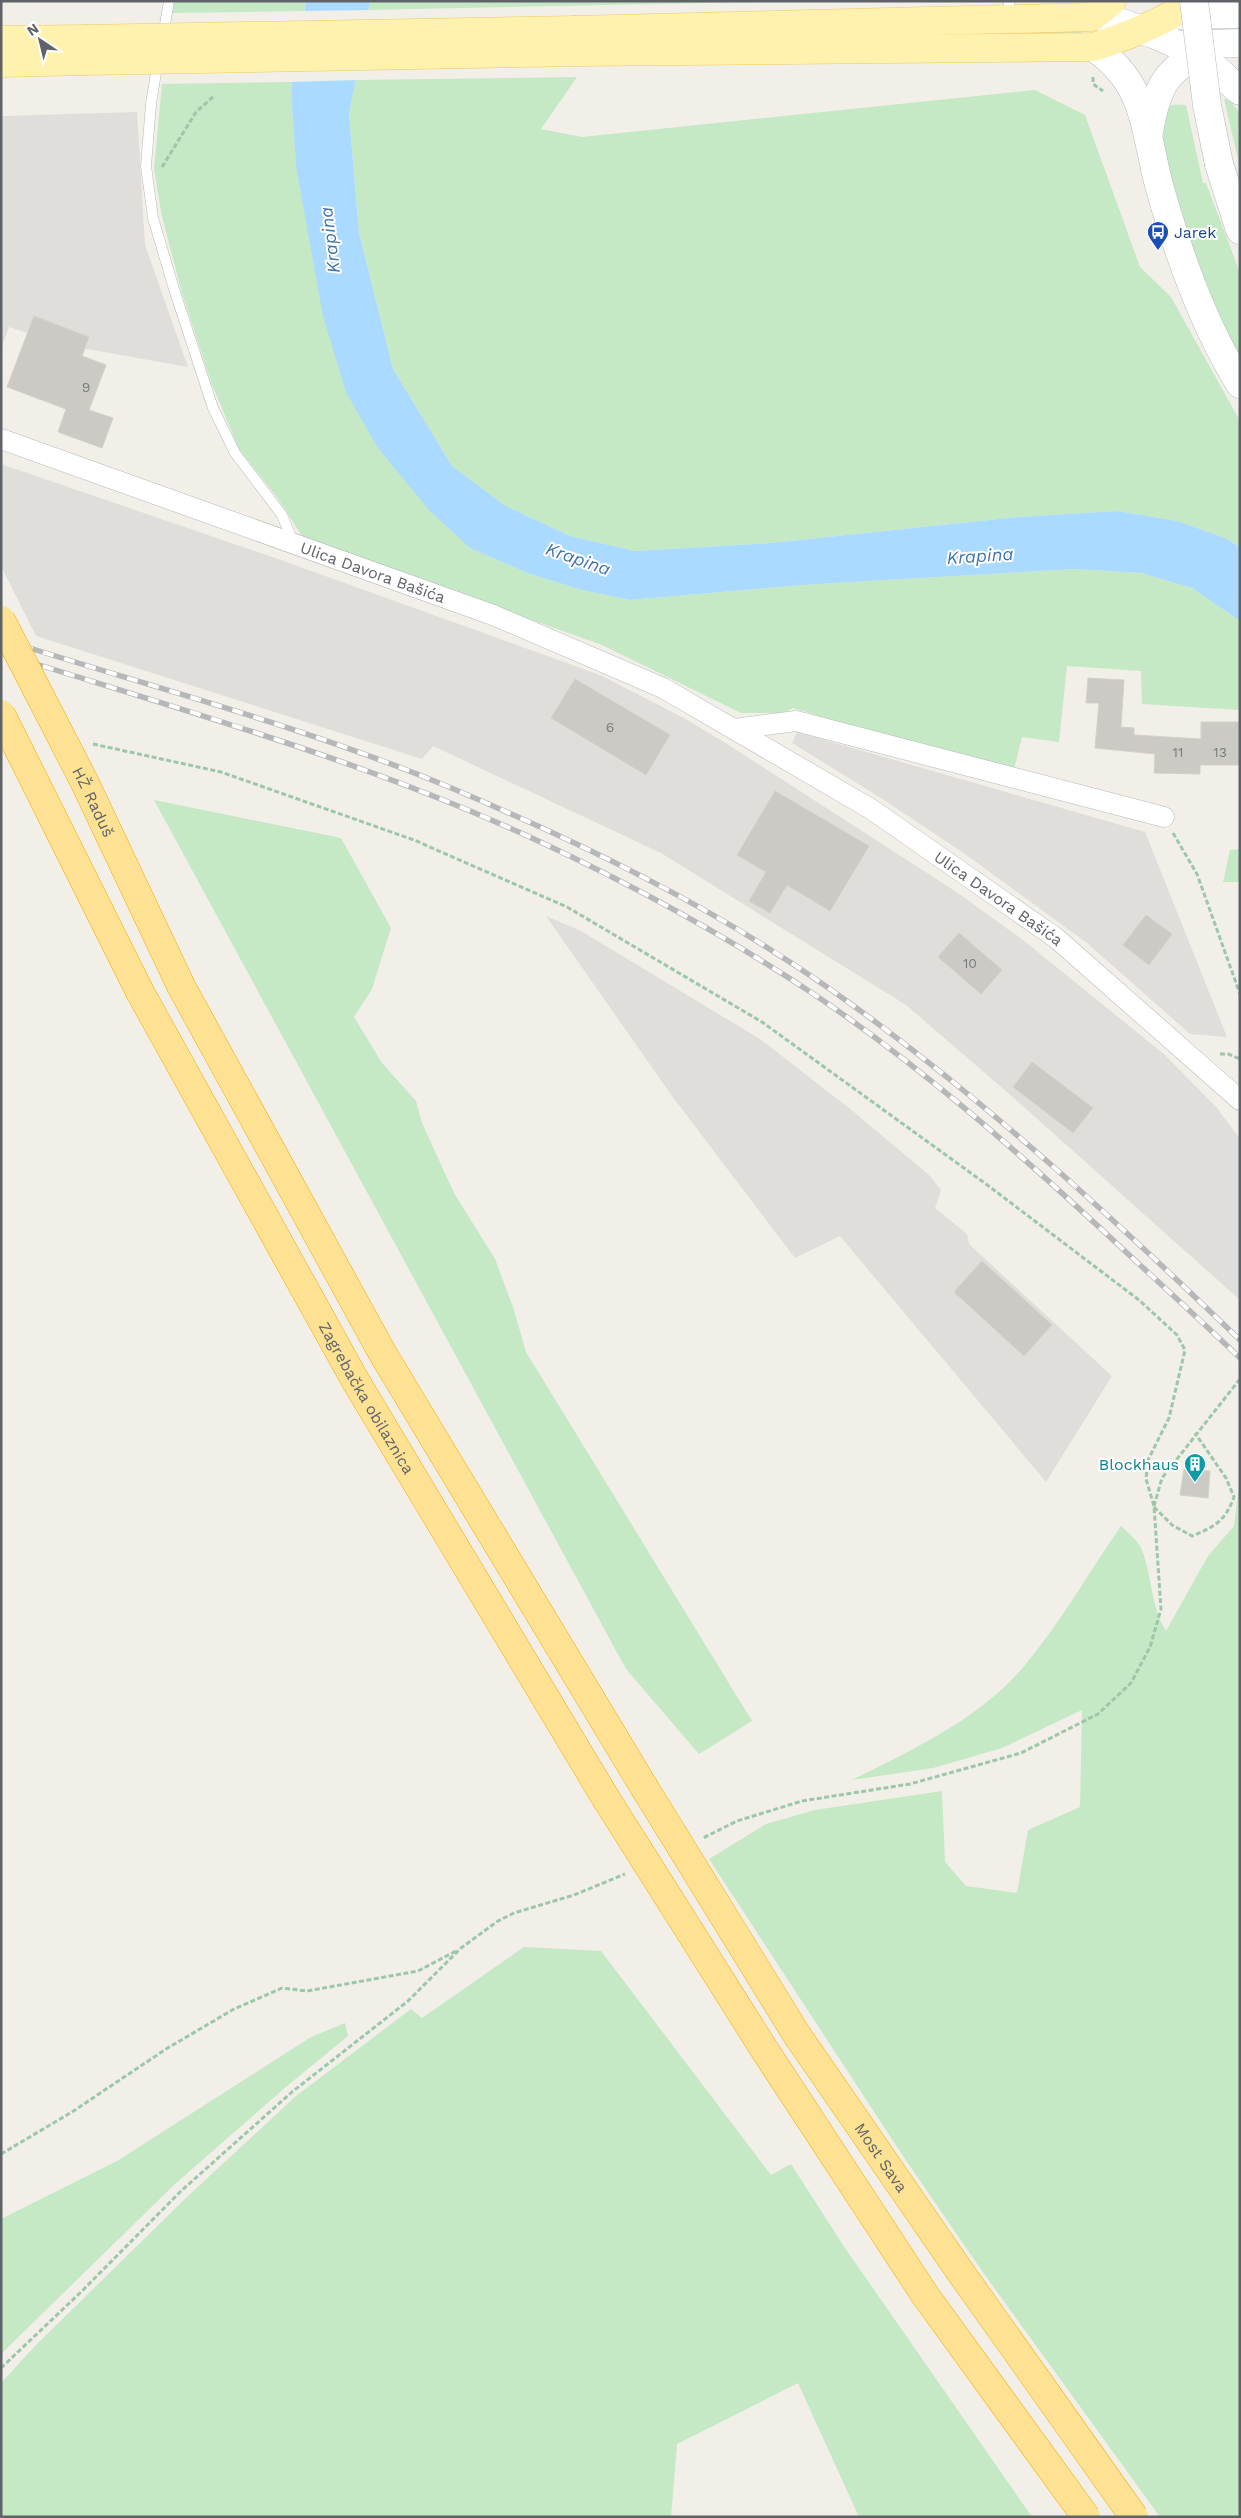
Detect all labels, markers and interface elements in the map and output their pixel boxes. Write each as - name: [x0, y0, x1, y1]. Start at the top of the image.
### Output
- north arrow: [15, 15, 65, 65]
- text: N: [24, 20, 41, 39]
- water label: Krapina: [315, 206, 344, 274]
- bus stop icon: Jarek: [1146, 220, 1170, 251]
- place label: Jarek: [1174, 223, 1216, 242]
- house number: 9: [82, 379, 90, 395]
- street label: Ulica Davora Bašića: [298, 538, 448, 607]
- water label: Krapina: [543, 538, 613, 579]
- water label: Krapina: [946, 543, 1014, 568]
- house number: 6: [606, 719, 614, 735]
- house number: 11: [1173, 744, 1183, 760]
- house number: 13: [1213, 744, 1227, 760]
- street label: HŽ Raduš: [68, 764, 118, 840]
- street label: Ulica Davora Bašića: [931, 847, 1067, 950]
- house number: 10: [963, 955, 977, 971]
- street label: Zagrebačka obilaznica: [315, 1319, 418, 1478]
- building icon: Blockhaus: [1183, 1452, 1207, 1483]
- place label: Blockhaus: [1099, 1455, 1179, 1474]
- street label: Most Sava: [850, 2119, 911, 2196]

